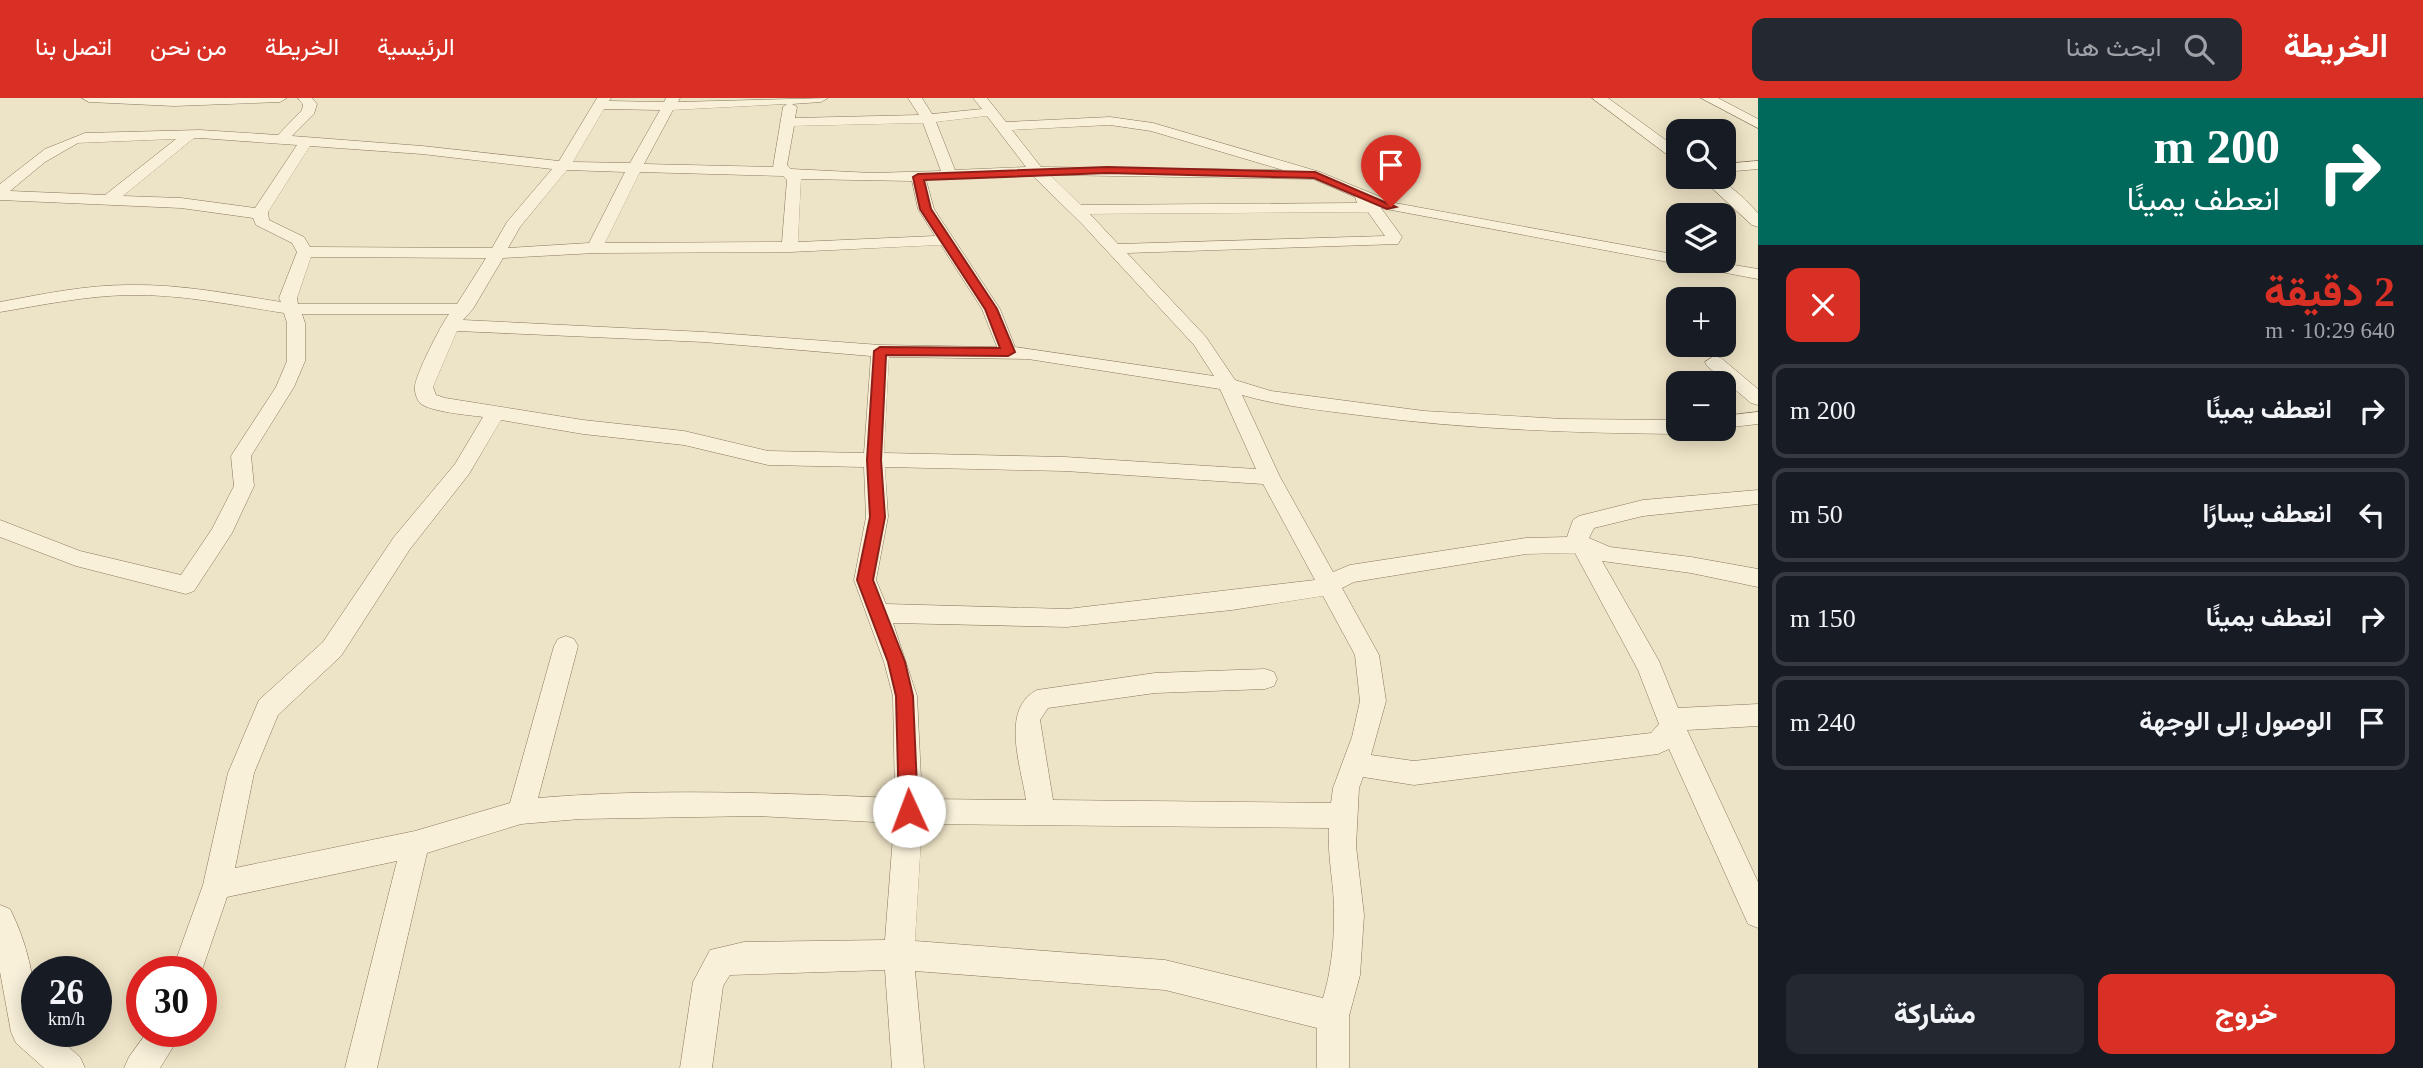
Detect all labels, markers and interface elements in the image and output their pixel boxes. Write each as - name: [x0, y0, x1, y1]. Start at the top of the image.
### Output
- search box: [1752, 18, 2242, 81]
- text: الخريطة: [2284, 28, 2388, 64]
- icon: search: [2180, 30, 2218, 68]
- text: ابحث هنا: [2066, 33, 2162, 62]
- text: اتصل بنا: [35, 34, 112, 60]
- text: من نحن: [150, 34, 227, 60]
- text: الخريطة: [265, 34, 339, 60]
- text: الرئيسية: [377, 34, 455, 60]
- map controls: [1666, 119, 1736, 441]
- button: search: [1666, 119, 1736, 189]
- text: 200 m: [2153, 119, 2280, 174]
- icon: right: [2304, 126, 2395, 217]
- pin: [1361, 135, 1421, 207]
- icon: arrive: [1372, 146, 1410, 184]
- text: انعطف يمينًا: [2127, 181, 2280, 217]
- button: layers: [1666, 203, 1736, 273]
- button: close: [1786, 268, 1860, 342]
- text: 2 دقيقة: [2264, 269, 2395, 315]
- button: +: [1666, 287, 1736, 357]
- text: 640 m · 10:29: [2265, 318, 2395, 343]
- button: −: [1666, 371, 1736, 441]
- icon: right: [2353, 392, 2391, 430]
- text: انعطف يمينًا: [2206, 395, 2332, 424]
- text: 200 m: [1790, 396, 1856, 425]
- icon: left: [2353, 496, 2391, 534]
- text: انعطف يسارًا: [2202, 499, 2332, 528]
- text: 50 m: [1790, 500, 1843, 529]
- icon: right: [2353, 600, 2391, 638]
- text: انعطف يمينًا: [2206, 603, 2332, 632]
- text: 150 m: [1790, 604, 1856, 633]
- icon: arrive: [2353, 704, 2391, 742]
- text: الوصول إلى الوجهة: [2139, 707, 2332, 736]
- text: 240 m: [1790, 708, 1856, 737]
- position arrow: [872, 774, 946, 848]
- speed limit sign: 30: [126, 956, 217, 1047]
- text: 26: [49, 973, 84, 1012]
- button: مشاركة: [1786, 974, 2084, 1054]
- button: خروج: [2098, 974, 2395, 1054]
- text: km/h: [48, 1009, 85, 1029]

